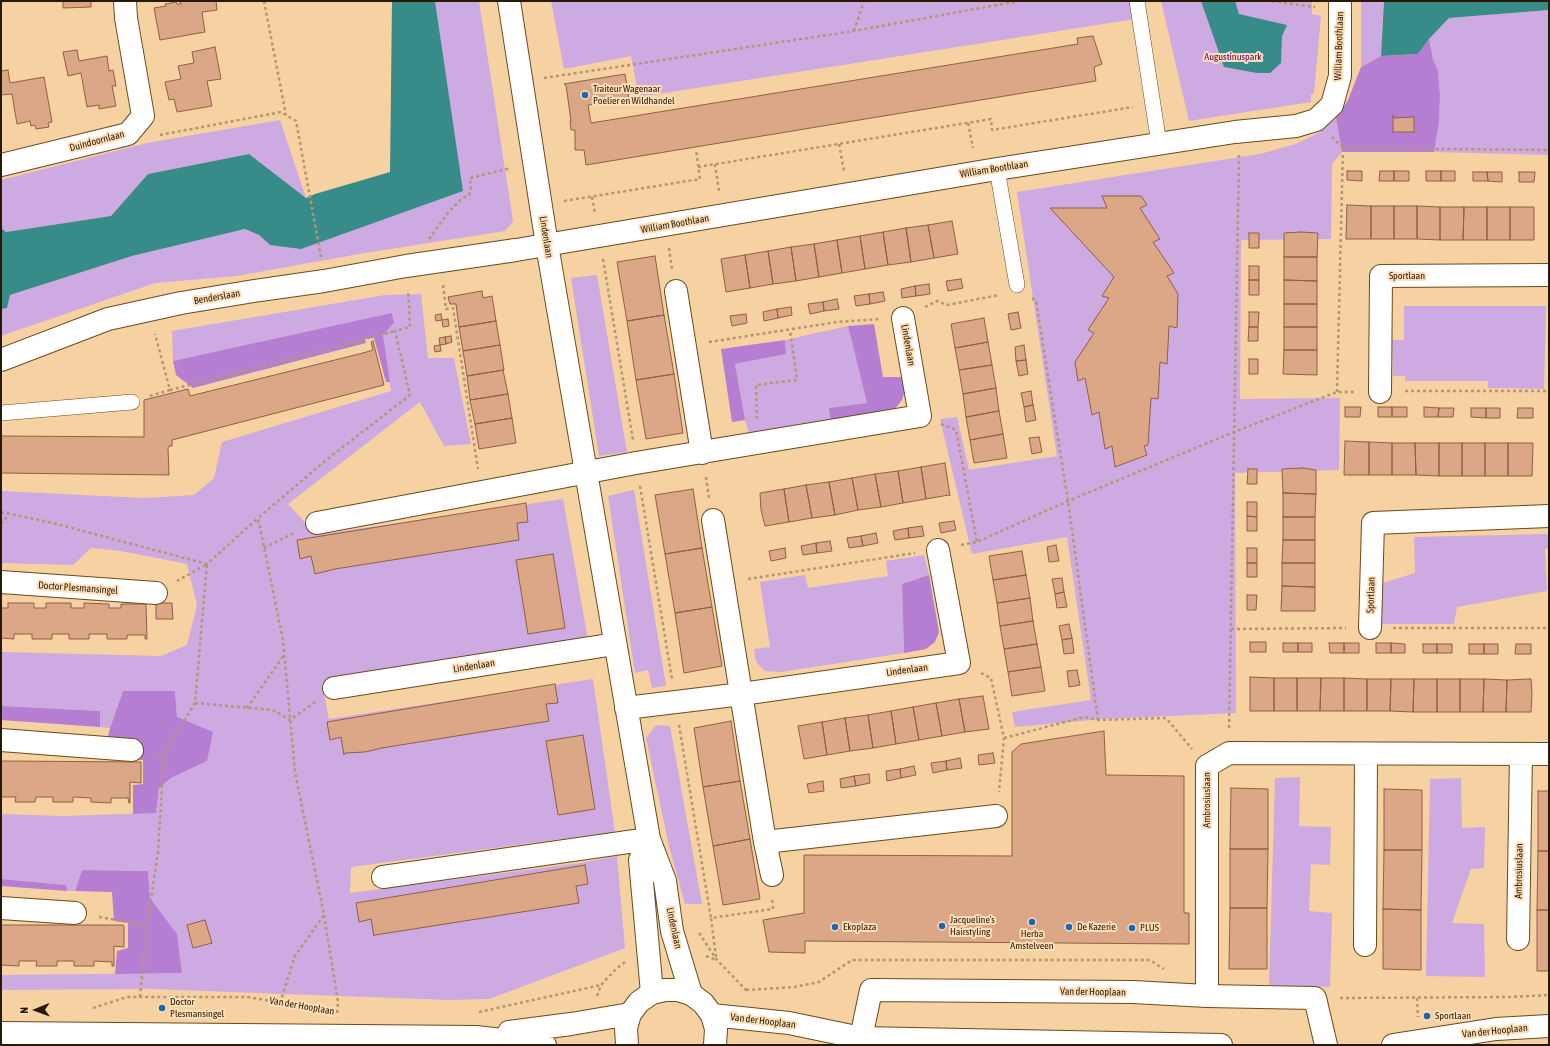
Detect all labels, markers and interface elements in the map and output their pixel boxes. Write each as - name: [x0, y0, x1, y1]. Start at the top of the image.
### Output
- street label: William Boothlaan: [1332, 11, 1346, 81]
- park label: Augustinuspark: [1204, 51, 1262, 63]
- place label: Traiteur Wagenaar Poelier en Wildhandel: [593, 83, 675, 106]
- marker: Traiteur Wagenaar Poelier en Wildhandel: [580, 90, 590, 100]
- street label: Duindoornlaan: [68, 128, 126, 154]
- street label: William Boothlaan: [959, 158, 1029, 180]
- street label: William Boothlaan: [640, 212, 710, 236]
- street label: Lindenlaan: [537, 215, 555, 259]
- street label: Sportlaan: [1389, 270, 1425, 282]
- street label: Benderslaan: [193, 287, 241, 307]
- street label: Lindenlaan: [898, 323, 918, 367]
- street label: Sportlaan: [1364, 577, 1378, 613]
- street label: Doctor Plesmansingel: [38, 579, 118, 597]
- street label: Lindenlaan: [452, 657, 496, 675]
- street label: Lindenlaan: [885, 661, 929, 679]
- street label: Ambrosiuslaan: [1201, 772, 1213, 828]
- street label: Ambrosiuslaan: [1513, 843, 1525, 899]
- street label: Lindenlaan: [664, 906, 684, 950]
- place label: Jacqueline's Hairstyling: [950, 914, 995, 938]
- marker: Herba Amstelveen: [1027, 917, 1037, 927]
- place label: Ekoplaza: [843, 921, 876, 933]
- marker: Jacqueline's Hairstyling: [937, 921, 947, 931]
- place label: De Kazerie: [1077, 921, 1116, 933]
- marker: Ekoplaza: [830, 922, 840, 932]
- marker: De Kazerie: [1064, 922, 1074, 932]
- place label: PLUS: [1140, 922, 1159, 934]
- marker: PLUS: [1127, 923, 1137, 933]
- place label: Herba Amstelveen: [1010, 928, 1054, 952]
- street label: Van der Hooplaan: [1060, 985, 1126, 999]
- north arrow: [16, 990, 56, 1030]
- street label: Van der Hooplaan: [269, 994, 335, 1018]
- place label: Doctor Plesmansingel: [170, 996, 224, 1020]
- marker: Doctor Plesmansingel: [157, 1003, 167, 1013]
- text: N: [18, 1007, 30, 1014]
- place label: Sportlaan: [1435, 1010, 1471, 1022]
- street label: Van der Hooplaan: [730, 1011, 796, 1031]
- marker: Sportlaan: [1422, 1011, 1432, 1021]
- street label: Van der Hooplaan: [1462, 1022, 1528, 1040]

